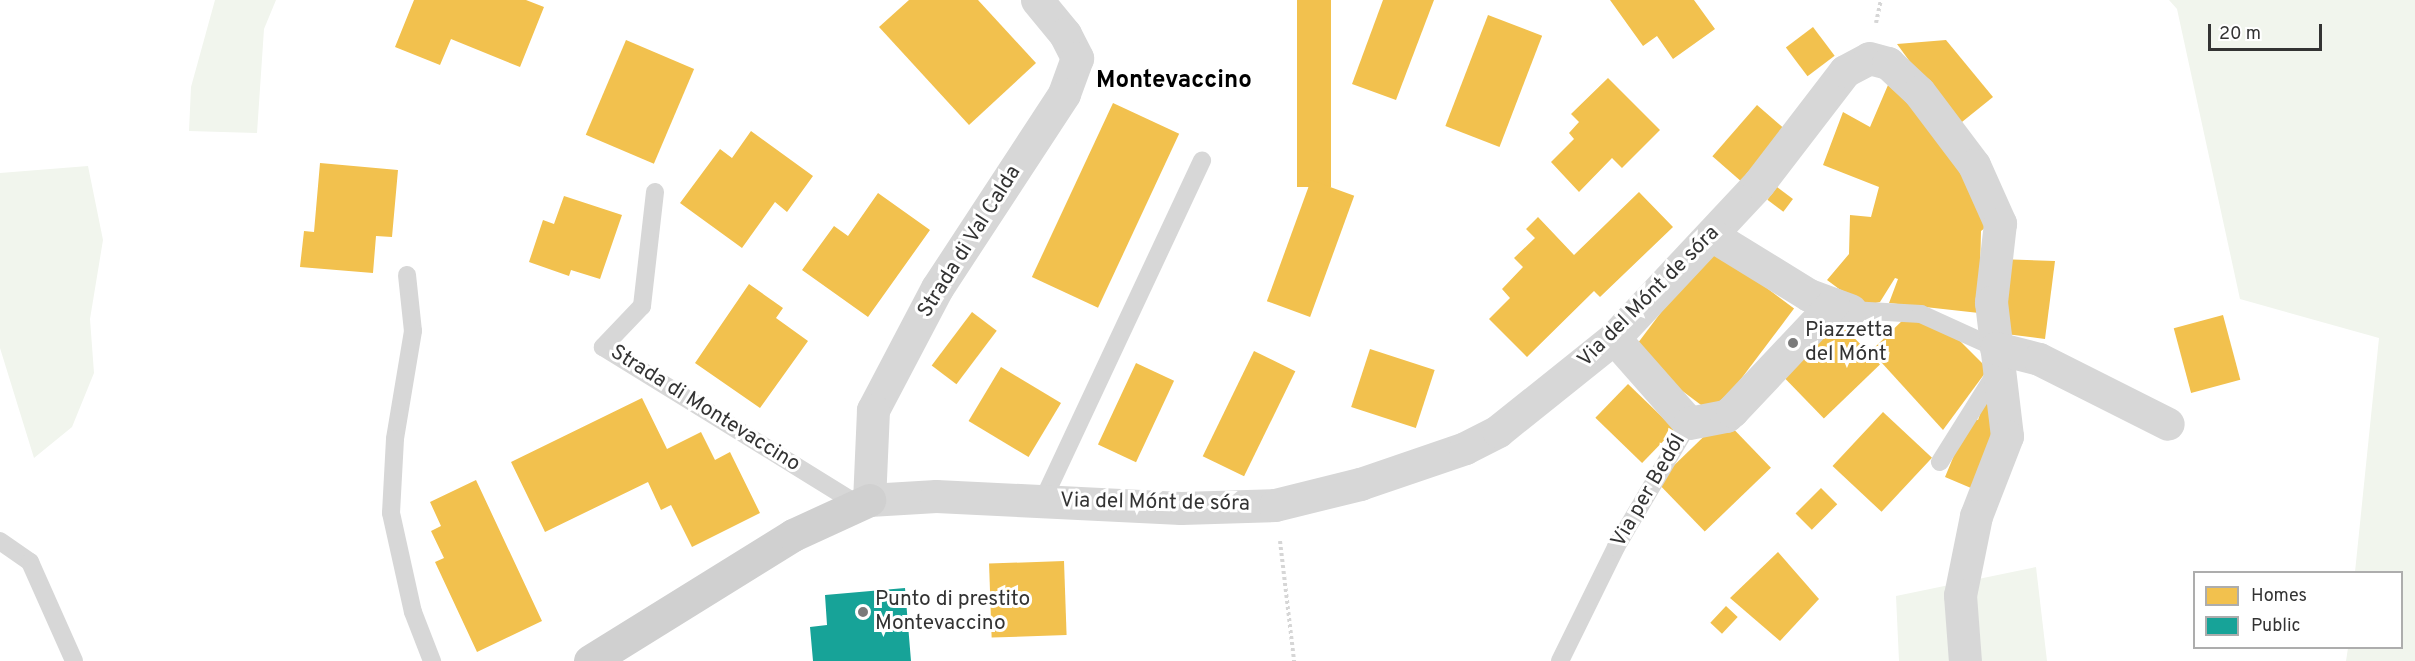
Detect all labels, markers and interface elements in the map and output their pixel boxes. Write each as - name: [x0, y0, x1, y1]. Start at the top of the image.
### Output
- scale bar: [2211, 12, 2325, 50]
- text: 20 m: [2219, 23, 2261, 46]
- district label: Montevaccino: [1096, 68, 1252, 96]
- street label: Strada di Val Calda: [913, 161, 1027, 323]
- street label: Via del Mónt de sóra: [1573, 221, 1725, 373]
- place label: Piazzetta del Mónt: [1805, 318, 1893, 368]
- marker: Piazzetta del Mónt: [1786, 336, 1800, 350]
- street label: Strada di Montevaccino: [605, 340, 805, 478]
- street label: Via per Bedól: [1606, 430, 1692, 552]
- street label: Via del Mónt de sóra: [1060, 489, 1250, 517]
- legend: [2193, 571, 2403, 649]
- text: Homes: [2251, 585, 2307, 608]
- place label: Punto di prestito Montevaccino: [875, 587, 1030, 637]
- marker: Punto di prestito Montevaccino: [856, 605, 870, 619]
- text: Public: [2251, 615, 2301, 638]

